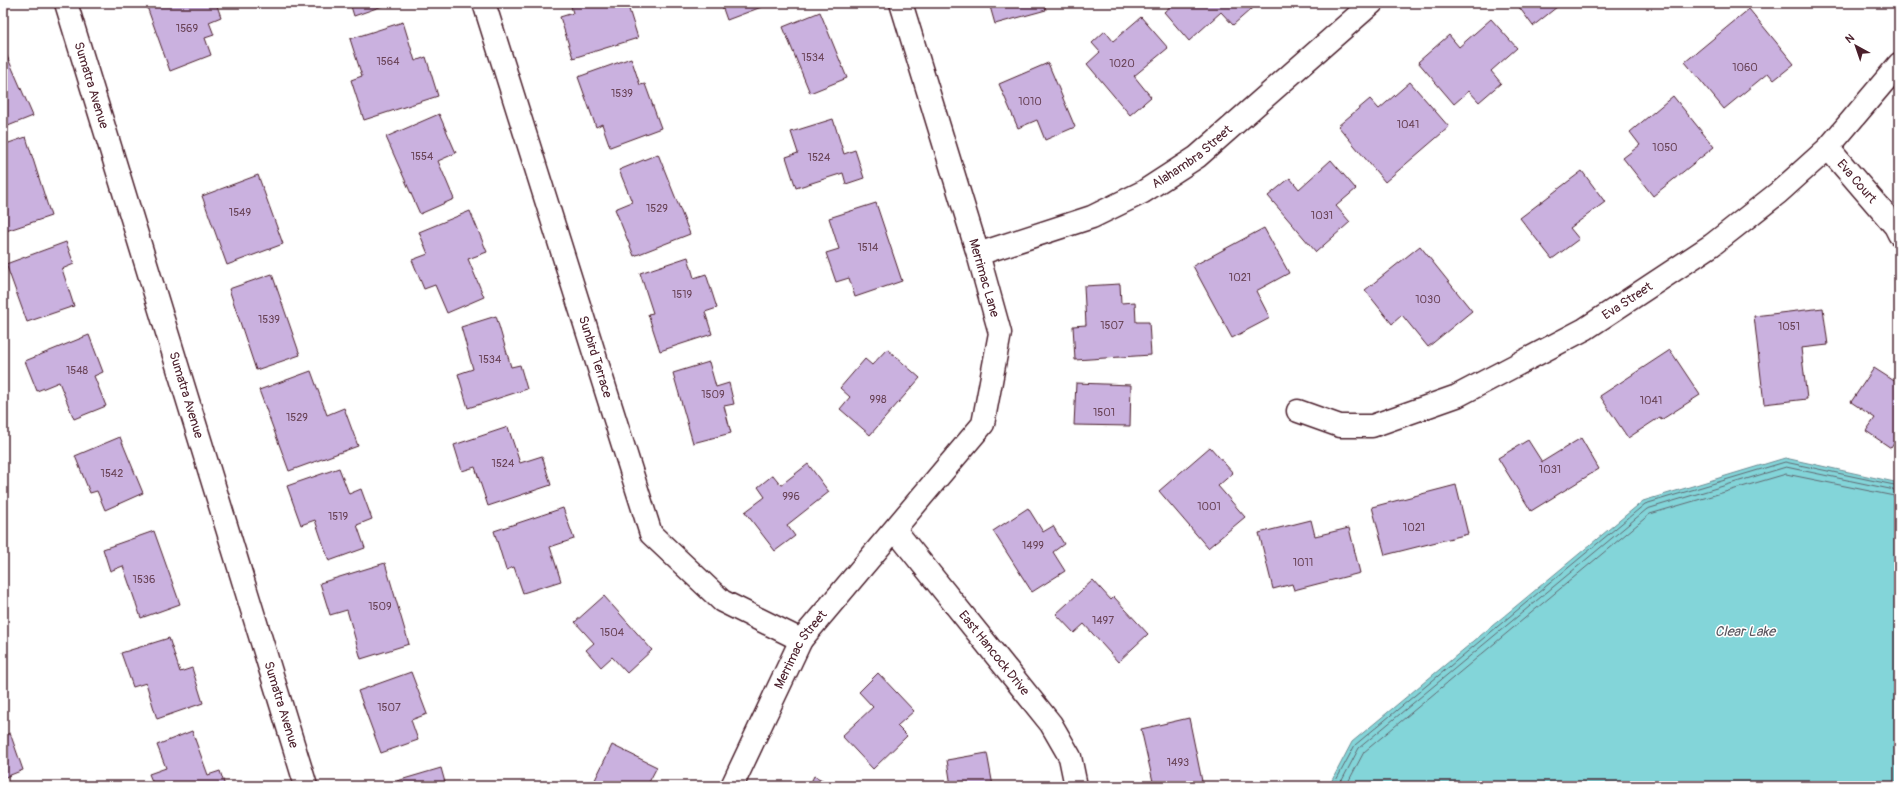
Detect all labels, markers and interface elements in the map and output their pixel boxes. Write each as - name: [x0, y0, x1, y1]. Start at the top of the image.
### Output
- house number: 1569: [176, 22, 198, 35]
- north arrow: [1836, 26, 1876, 66]
- text: N: [1843, 31, 1857, 46]
- street label: Sumatra Avenue: [70, 40, 112, 131]
- house number: 1534: [802, 51, 825, 64]
- house number: 1564: [376, 55, 400, 68]
- house number: 1020: [1109, 57, 1135, 70]
- house number: 1060: [1732, 61, 1758, 74]
- house number: 1539: [611, 87, 633, 100]
- house number: 1010: [1018, 95, 1042, 108]
- house number: 1041: [1397, 118, 1419, 131]
- street label: Alahambra Street: [1149, 121, 1236, 192]
- house number: 1050: [1652, 141, 1678, 154]
- house number: 1554: [411, 150, 434, 163]
- house number: 1524: [808, 151, 831, 164]
- street label: Eva Court: [1833, 156, 1880, 207]
- house number: 1529: [646, 202, 668, 215]
- house number: 1549: [229, 206, 251, 219]
- house number: 1031: [1311, 209, 1333, 222]
- street label: Merrimac Lane: [965, 237, 1003, 320]
- house number: 1514: [858, 241, 879, 254]
- house number: 1021: [1229, 271, 1251, 284]
- street label: Eva Street: [1599, 278, 1656, 323]
- house number: 1519: [672, 288, 692, 301]
- house number: 1030: [1415, 293, 1441, 306]
- house number: 1539: [258, 313, 280, 326]
- street label: Sunbird Terrace: [575, 314, 616, 400]
- house number: 1507: [1100, 319, 1124, 332]
- house number: 1051: [1778, 320, 1800, 333]
- street label: Sumatra Avenue: [165, 350, 207, 441]
- house number: 1534: [479, 353, 502, 366]
- house number: 1548: [66, 364, 89, 377]
- house number: 1509: [701, 388, 725, 401]
- house number: 998: [870, 393, 887, 406]
- house number: 1041: [1640, 394, 1662, 407]
- house number: 1501: [1093, 406, 1115, 419]
- house number: 1529: [286, 411, 308, 424]
- house number: 1524: [492, 457, 515, 470]
- house number: 1031: [1539, 463, 1561, 476]
- house number: 1542: [101, 467, 123, 480]
- house number: 996: [782, 490, 800, 503]
- house number: 1001: [1197, 500, 1221, 513]
- house number: 1519: [328, 510, 348, 523]
- house number: 1021: [1403, 521, 1425, 534]
- house number: 1499: [1022, 539, 1044, 552]
- house number: 1011: [1293, 556, 1313, 569]
- house number: 1536: [133, 573, 155, 586]
- house number: 1509: [368, 600, 392, 613]
- street label: Merrimac Street: [771, 607, 831, 692]
- street label: East Hancock Drive: [955, 608, 1033, 699]
- house number: 1497: [1092, 614, 1114, 627]
- water label: Clear Lake: [1715, 623, 1777, 640]
- house number: 1504: [600, 626, 625, 639]
- street label: Sumatra Avenue: [260, 660, 302, 751]
- house number: 1507: [377, 701, 401, 714]
- house number: 1493: [1167, 756, 1189, 769]

